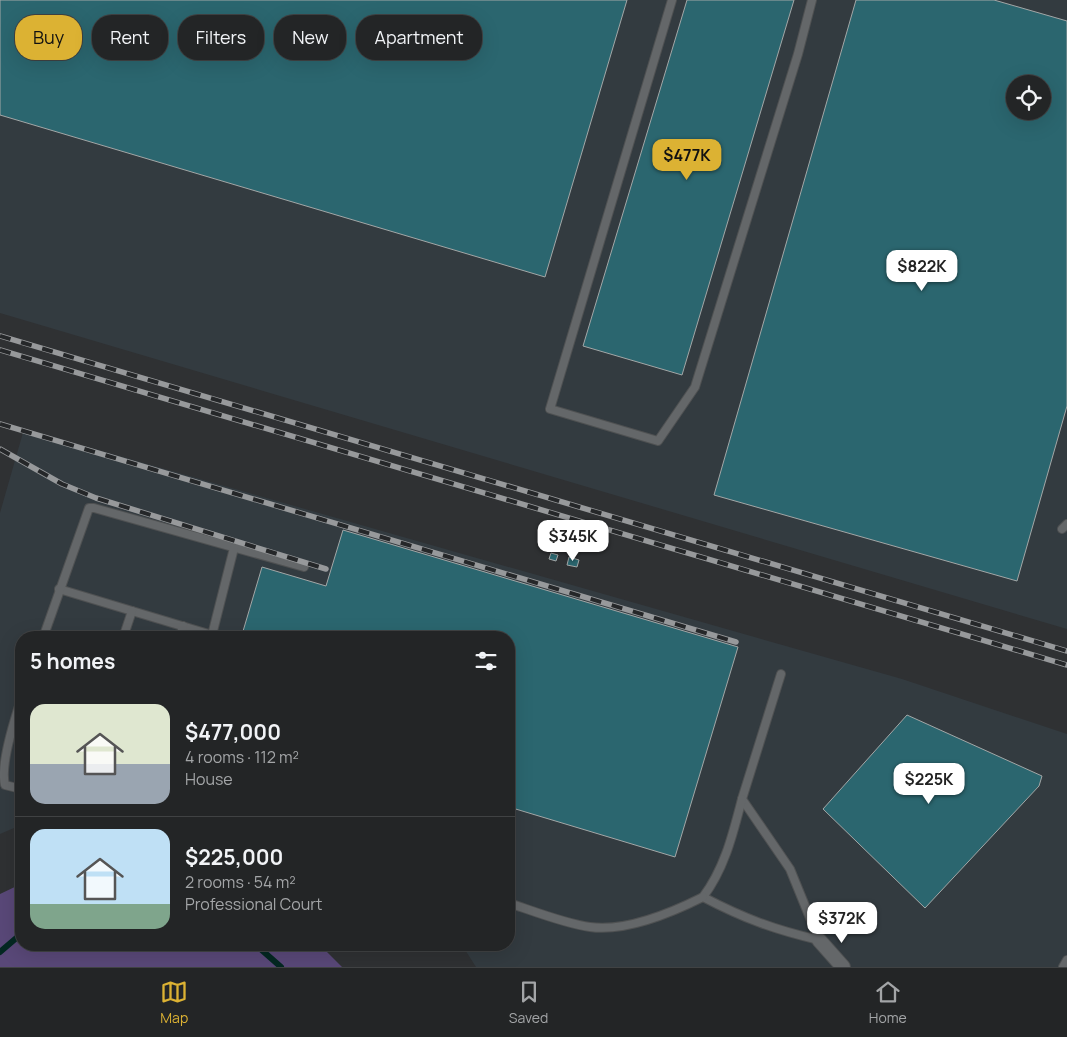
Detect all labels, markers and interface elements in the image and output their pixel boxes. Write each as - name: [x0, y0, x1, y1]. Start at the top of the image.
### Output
- chip: Buy: [15, 15, 82, 60]
- chip: Rent: [92, 15, 168, 60]
- chip: Filters: [178, 15, 264, 60]
- chip: New: [274, 15, 346, 60]
- chip: Apartment: [356, 15, 482, 60]
- map controls: [1006, 75, 1051, 120]
- button: locate: [1006, 75, 1051, 120]
- pin: $477K: [652, 138, 722, 181]
- text: $477K: [663, 144, 711, 166]
- pin: $822K: [887, 250, 957, 292]
- text: $822K: [897, 255, 947, 277]
- pin: $345K: [538, 520, 608, 562]
- text: $345K: [549, 525, 597, 547]
- text: 5 homes: [30, 647, 115, 675]
- icon: filters: [472, 647, 500, 675]
- text: $477,000: [185, 718, 281, 746]
- icon: home: [70, 724, 130, 784]
- text: 4 rooms · 112 m²: [185, 746, 299, 768]
- pin: $225K: [894, 762, 964, 805]
- text: House: [185, 768, 233, 790]
- text: $225K: [905, 768, 953, 790]
- text: $225,000: [185, 843, 283, 871]
- icon: home: [70, 849, 130, 909]
- text: 2 rooms · 54 m²: [185, 871, 296, 893]
- text: Professional Court: [185, 893, 322, 915]
- pin: $372K: [807, 902, 877, 944]
- text: $372K: [818, 907, 866, 929]
- tab: Map: [160, 978, 188, 1027]
- tab: Saved: [509, 978, 548, 1027]
- tab: Home: [869, 978, 907, 1027]

